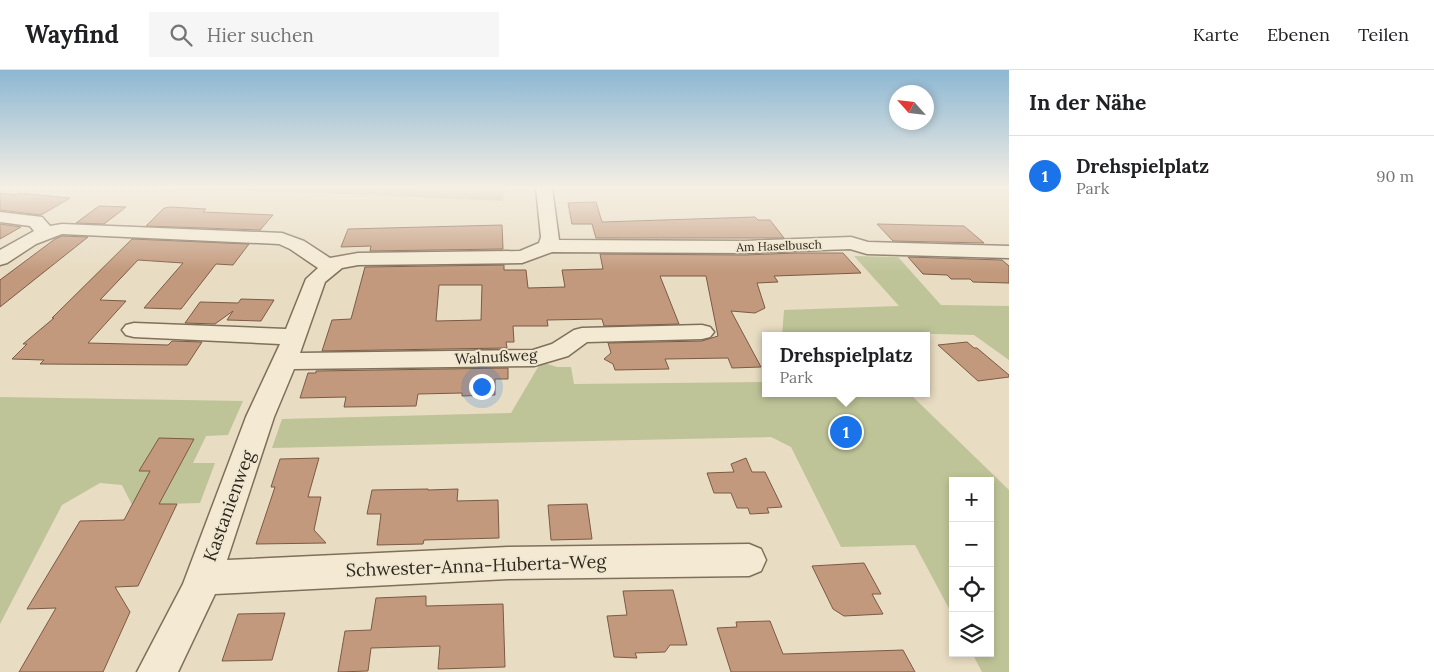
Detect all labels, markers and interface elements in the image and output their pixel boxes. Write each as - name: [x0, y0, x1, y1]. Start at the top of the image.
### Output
- search box: [149, 12, 499, 57]
- text: Wayfind: [25, 19, 119, 50]
- icon: search: [167, 21, 195, 49]
- text: Hier suchen: [207, 23, 314, 47]
- text: Karte: [1193, 23, 1239, 46]
- text: Ebenen: [1267, 23, 1330, 46]
- text: Teilen: [1358, 23, 1409, 46]
- north arrow: [889, 85, 934, 130]
- text: In der Nähe: [1029, 89, 1146, 116]
- text: Drehspielplatz: [1076, 154, 1209, 178]
- text: 1: [1042, 166, 1048, 186]
- text: 90 m: [1376, 166, 1414, 186]
- text: Park: [1076, 178, 1109, 198]
- street label: Am Haselbusch: [735, 237, 822, 255]
- popup: [762, 332, 930, 397]
- text: Drehspielplatz: [779, 343, 913, 367]
- street label: Walnußweg: [454, 345, 538, 368]
- text: Park: [779, 367, 813, 387]
- your location: [469, 374, 495, 400]
- pin: 1: [830, 413, 862, 451]
- street label: Kastanienweg: [198, 446, 260, 564]
- map controls: [949, 477, 994, 657]
- button: +: [949, 477, 994, 522]
- button: −: [949, 522, 994, 567]
- street label: Schwester-Anna-Huberta-Weg: [345, 549, 608, 582]
- button: locate: [949, 567, 994, 612]
- button: layers: [949, 612, 994, 657]

